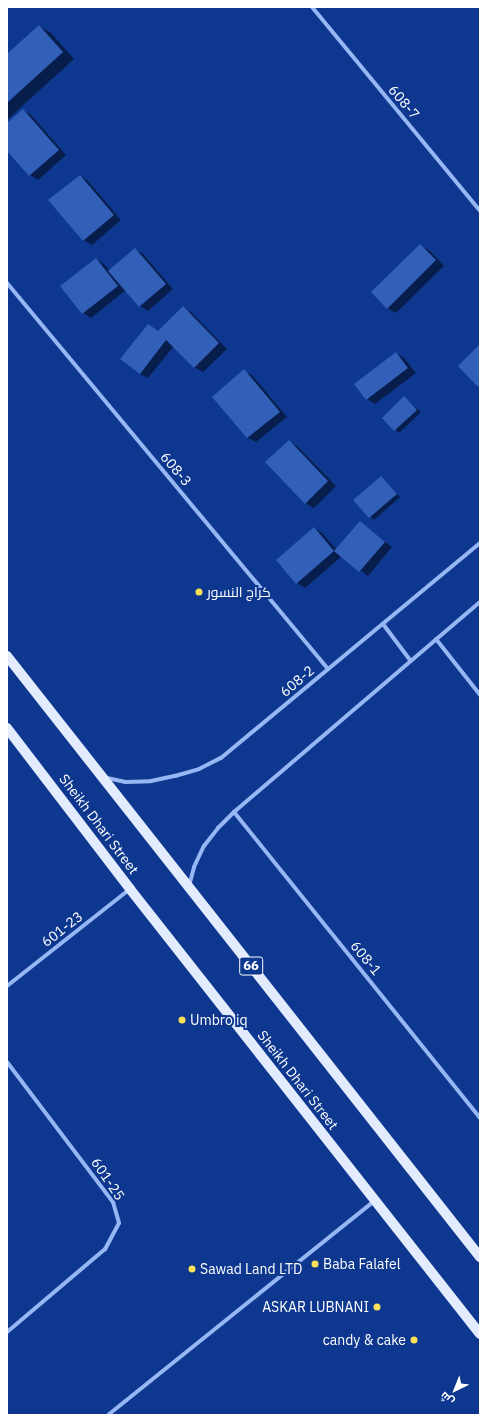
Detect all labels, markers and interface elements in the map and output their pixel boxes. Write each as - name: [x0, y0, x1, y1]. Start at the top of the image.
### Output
- street label: 608-7: [385, 82, 423, 122]
- street label: 608-3: [157, 449, 195, 489]
- place label: كراج النسور: [207, 584, 271, 600]
- marker: كراج النسور: [194, 587, 204, 597]
- street label: 608-2: [277, 662, 317, 700]
- street label: Sheikh Dhari Street: [56, 771, 142, 877]
- street label: 601-23: [38, 908, 86, 950]
- street label: 608-1: [347, 937, 385, 979]
- road number: 66: [239, 955, 263, 977]
- place label: Umbro iq: [190, 1012, 248, 1028]
- marker: Umbro iq: [177, 1015, 187, 1025]
- street label: Sheikh Dhari Street: [254, 1027, 342, 1133]
- street label: 601-25: [88, 1155, 128, 1203]
- place label: Baba Falafel: [323, 1256, 401, 1272]
- marker: Baba Falafel: [310, 1259, 320, 1269]
- place label: Sawad Land LTD: [200, 1261, 302, 1277]
- marker: Sawad Land LTD: [187, 1264, 197, 1274]
- place label: ASKAR LUBNANI: [262, 1299, 369, 1315]
- marker: ASKAR LUBNANI: [372, 1302, 382, 1312]
- place label: candy & cake: [323, 1332, 406, 1348]
- marker: candy & cake: [409, 1335, 419, 1345]
- north arrow: [435, 1370, 475, 1410]
- text: ش: [437, 1389, 457, 1409]

